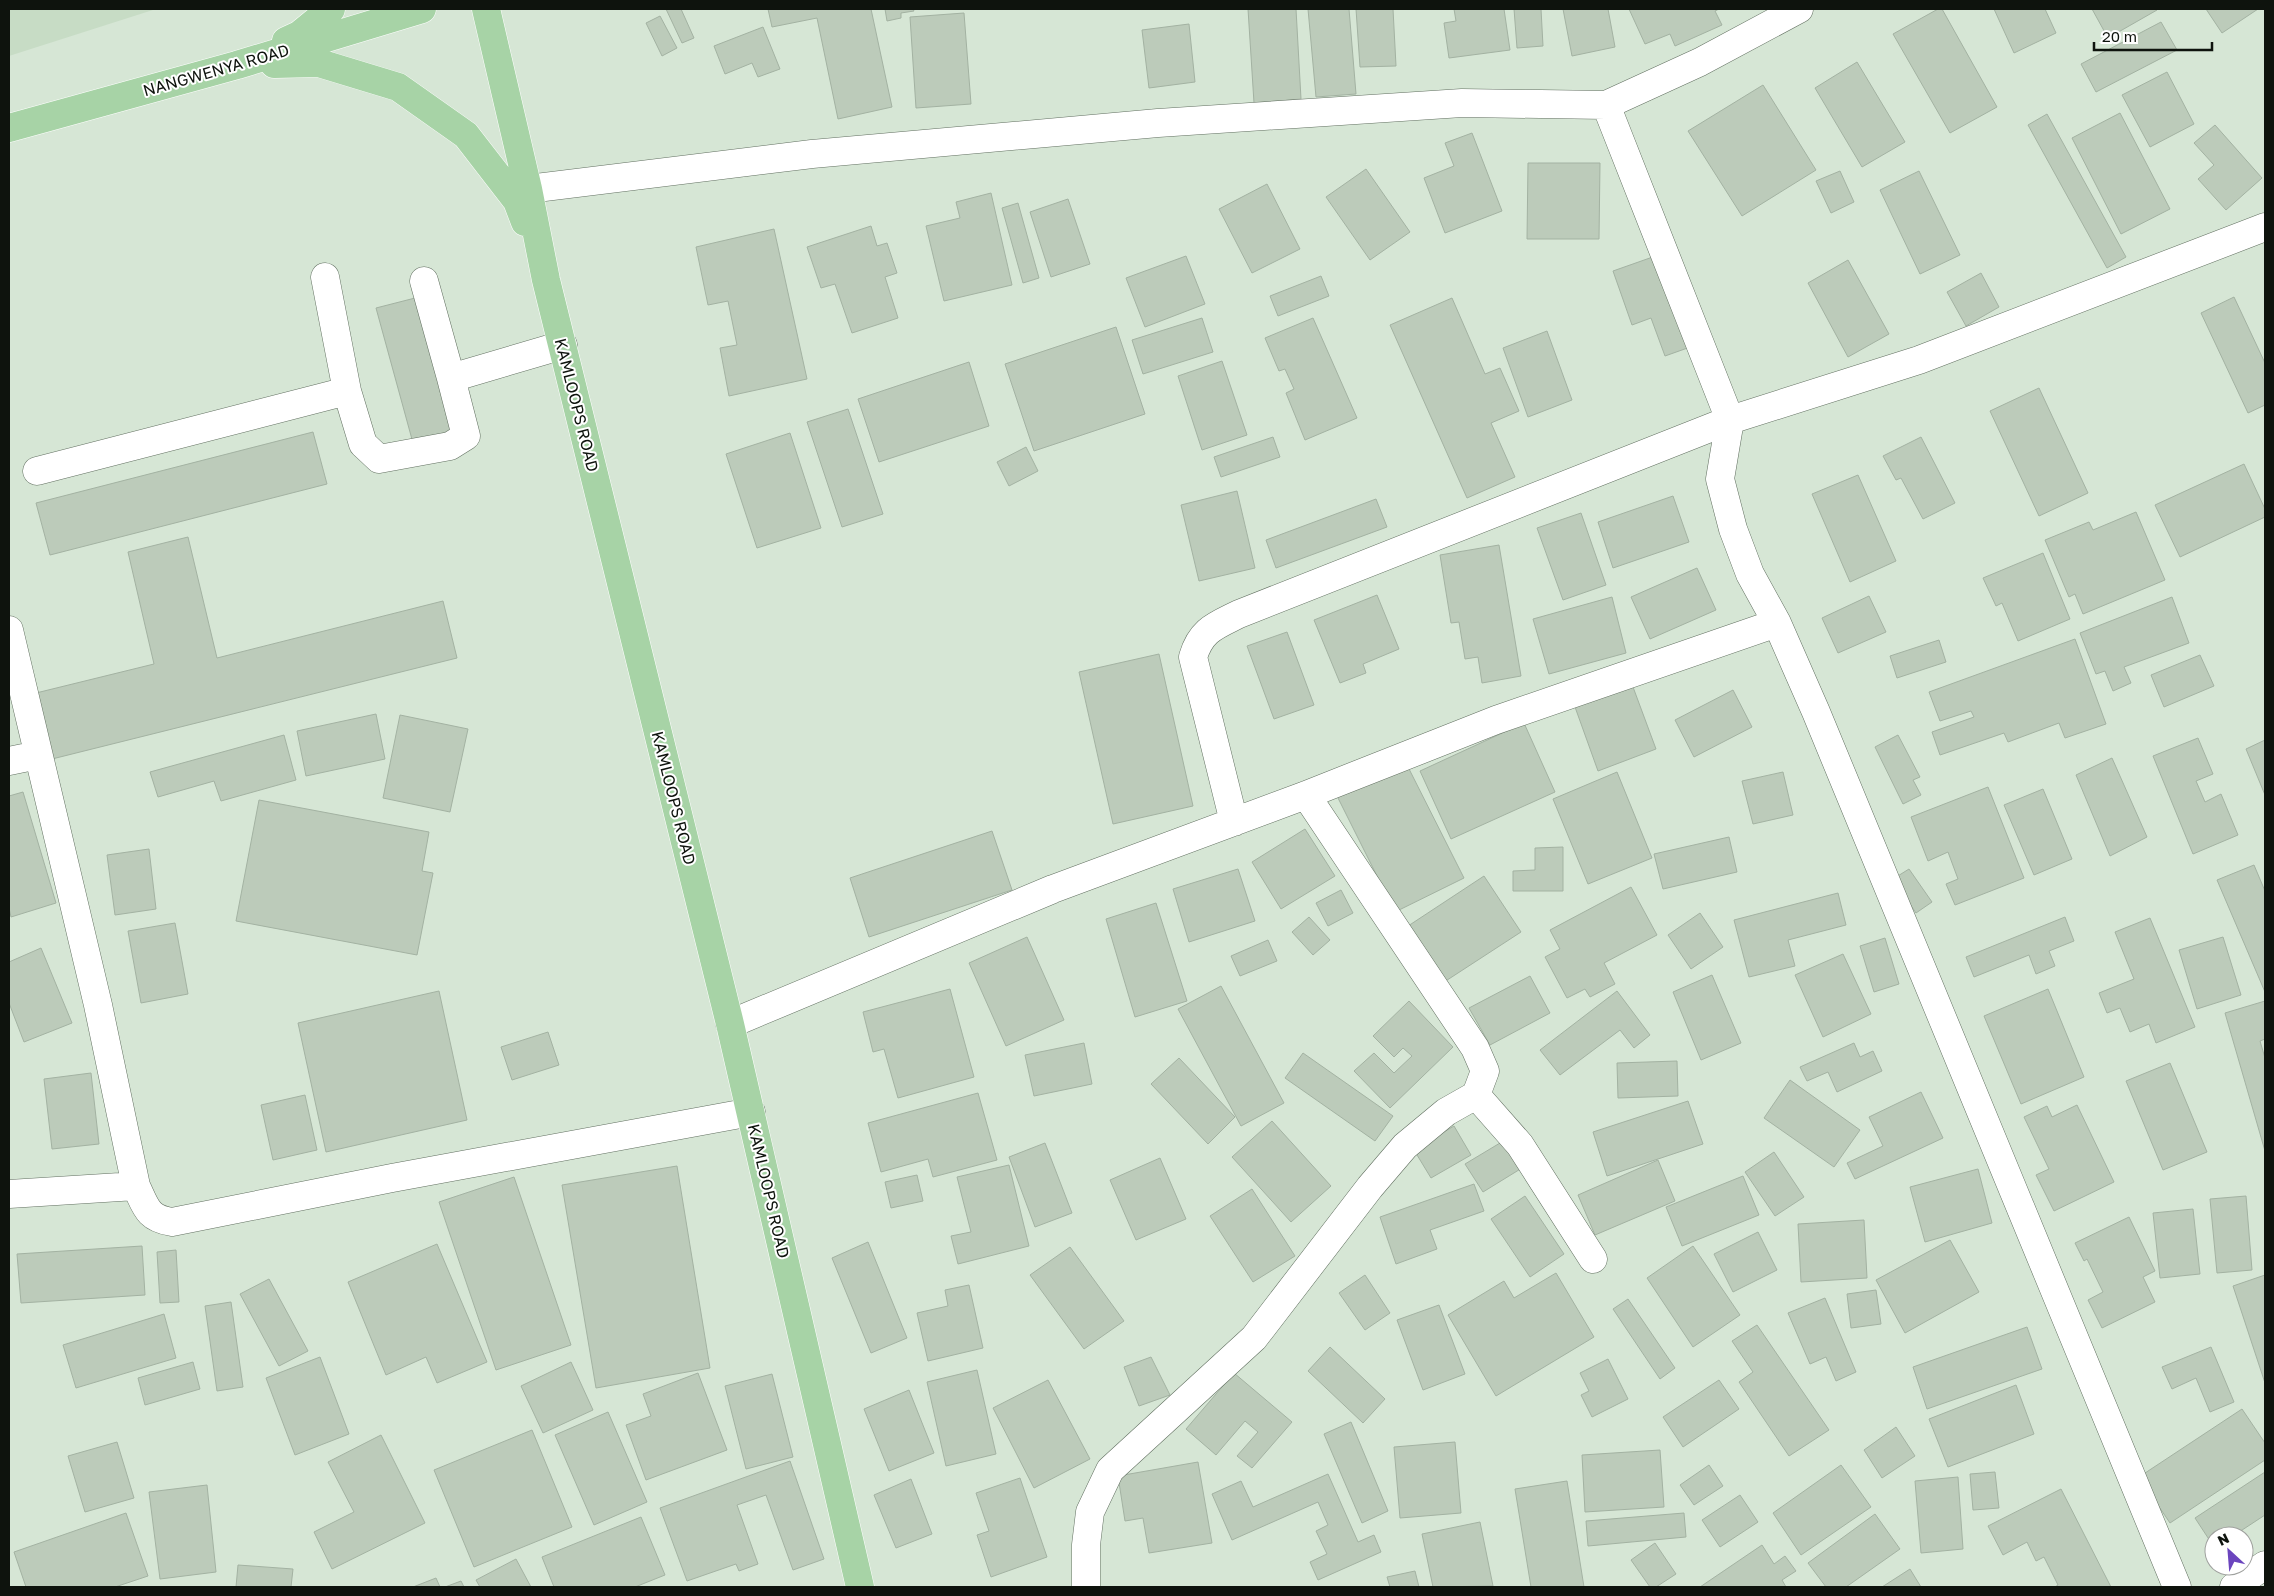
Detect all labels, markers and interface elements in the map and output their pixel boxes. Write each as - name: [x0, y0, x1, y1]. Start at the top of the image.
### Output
- scale bar: [2094, 20, 2212, 52]
- text: 20 m: [2102, 27, 2137, 45]
- street label: NANGWENYA ROAD: [141, 40, 291, 100]
- street label: KAMLOOPS ROAD: [551, 336, 603, 474]
- street label: KAMLOOPS ROAD: [648, 729, 700, 867]
- street label: KAMLOOPS ROAD: [744, 1122, 794, 1260]
- north arrow: [2204, 1526, 2254, 1576]
- text: N: [2215, 1529, 2232, 1549]

